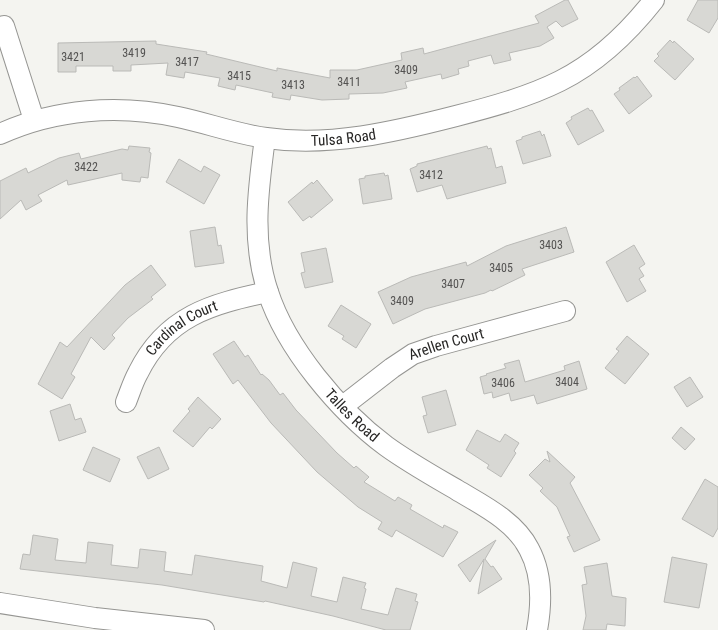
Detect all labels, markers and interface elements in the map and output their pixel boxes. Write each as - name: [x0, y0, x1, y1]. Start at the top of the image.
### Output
- house number: 3419: [122, 46, 146, 60]
- house number: 3421: [61, 50, 85, 64]
- house number: 3417: [175, 55, 199, 69]
- house number: 3409: [394, 63, 418, 77]
- house number: 3415: [227, 69, 251, 83]
- house number: 3411: [337, 75, 361, 89]
- house number: 3413: [281, 78, 305, 92]
- street label: Tulsa Road: [311, 125, 377, 150]
- house number: 3422: [74, 160, 98, 174]
- house number: 3412: [419, 168, 443, 182]
- house number: 3403: [539, 238, 563, 252]
- house number: 3405: [489, 261, 513, 275]
- house number: 3407: [441, 277, 465, 291]
- house number: 3409: [390, 294, 414, 308]
- street label: Cardinal Court: [142, 297, 220, 359]
- street label: Arellen Court: [406, 324, 486, 364]
- house number: 3404: [555, 375, 579, 389]
- house number: 3406: [491, 376, 515, 390]
- street label: Talles Road: [321, 385, 383, 446]

